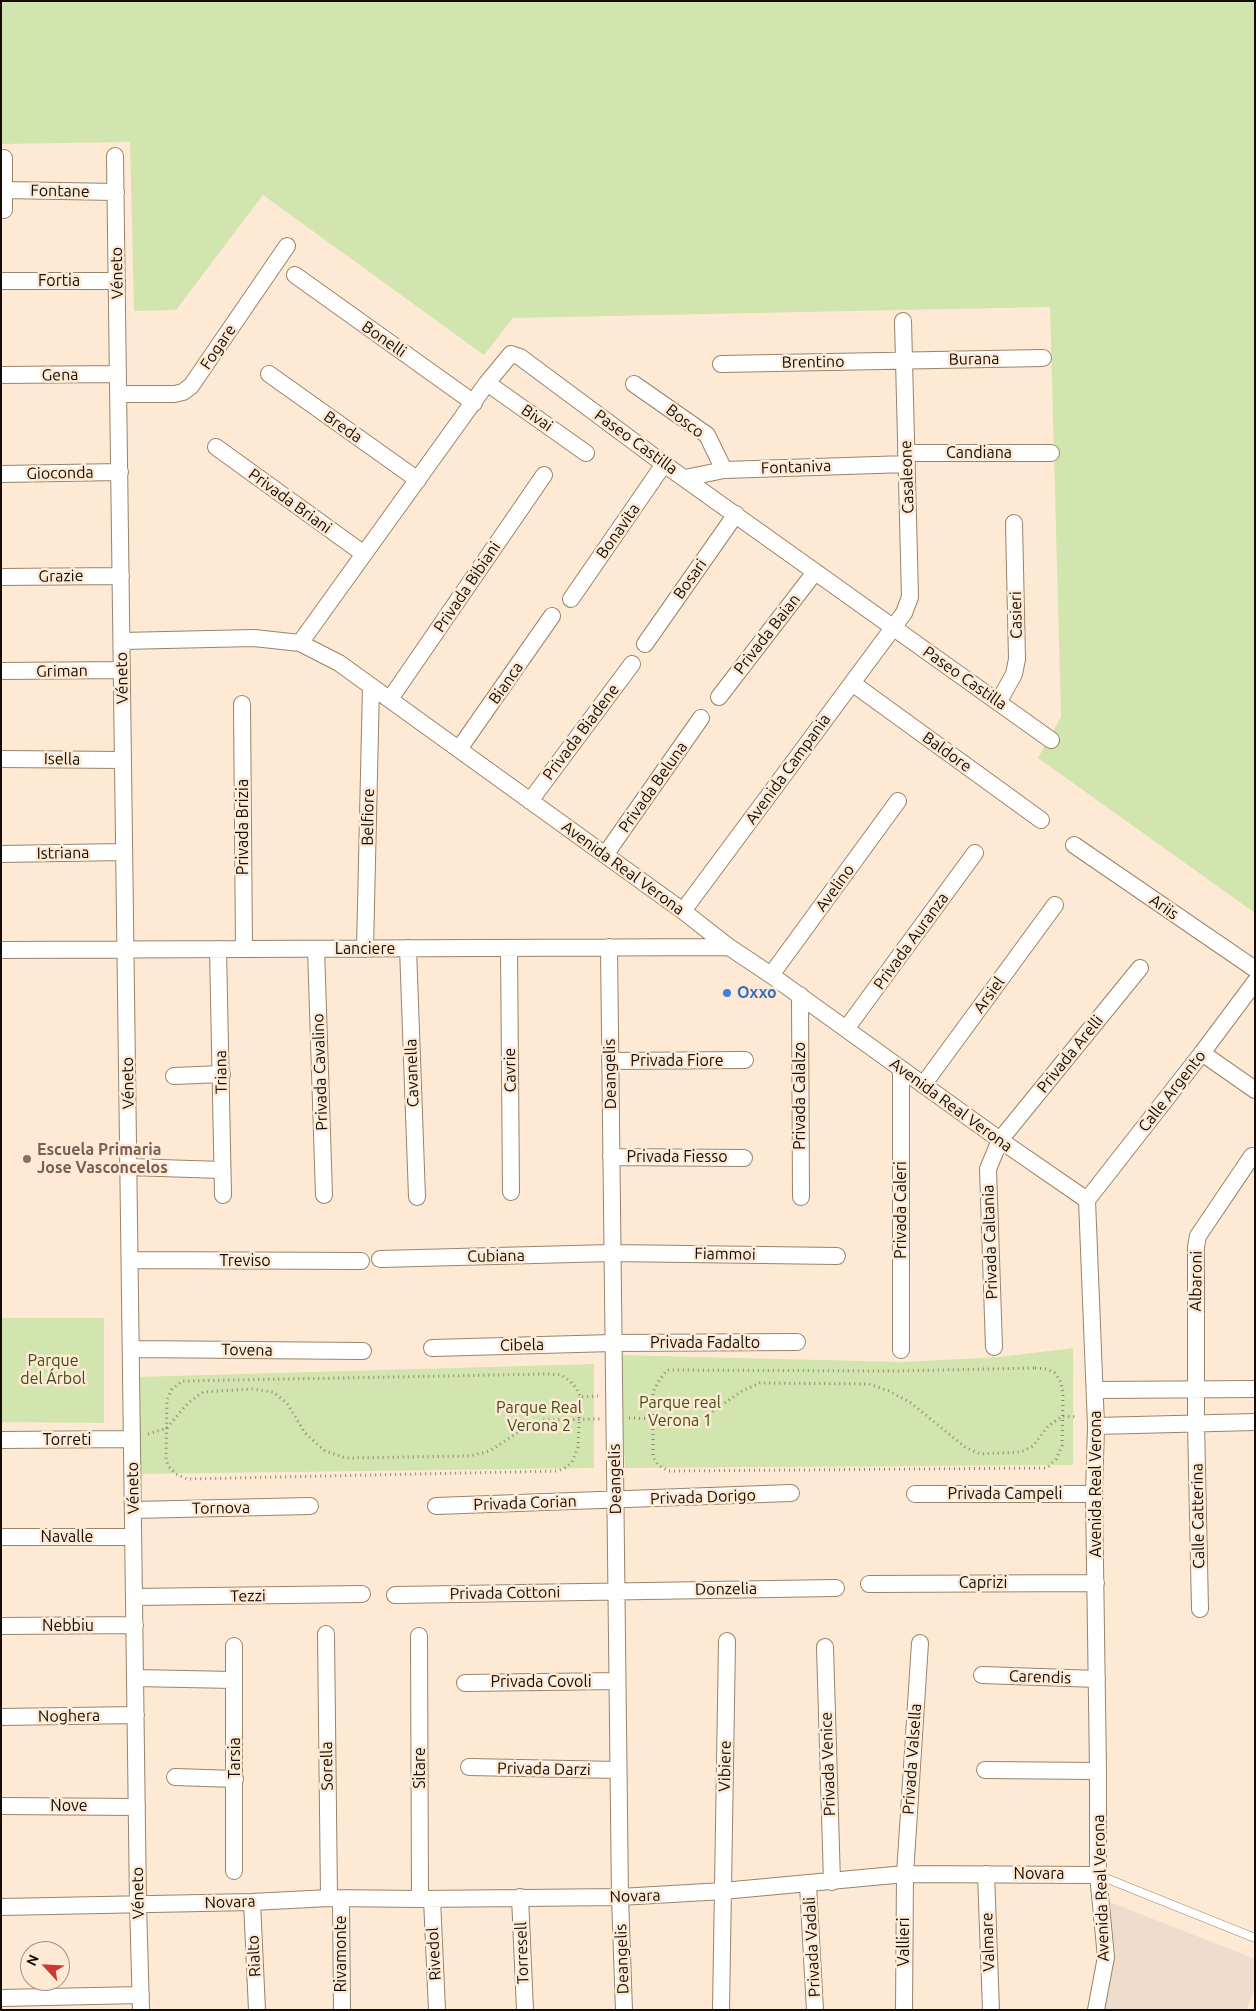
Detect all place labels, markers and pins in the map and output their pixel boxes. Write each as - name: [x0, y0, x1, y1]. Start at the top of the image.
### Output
- place label: Oxxo: [737, 983, 777, 1003]
- marker: Oxxo: [721, 987, 733, 999]
- place label: Escuela Primaria Jose Vasconcelos: [37, 1140, 168, 1178]
- marker: Escuela Primaria Jose Vasconcelos: [21, 1153, 33, 1165]

